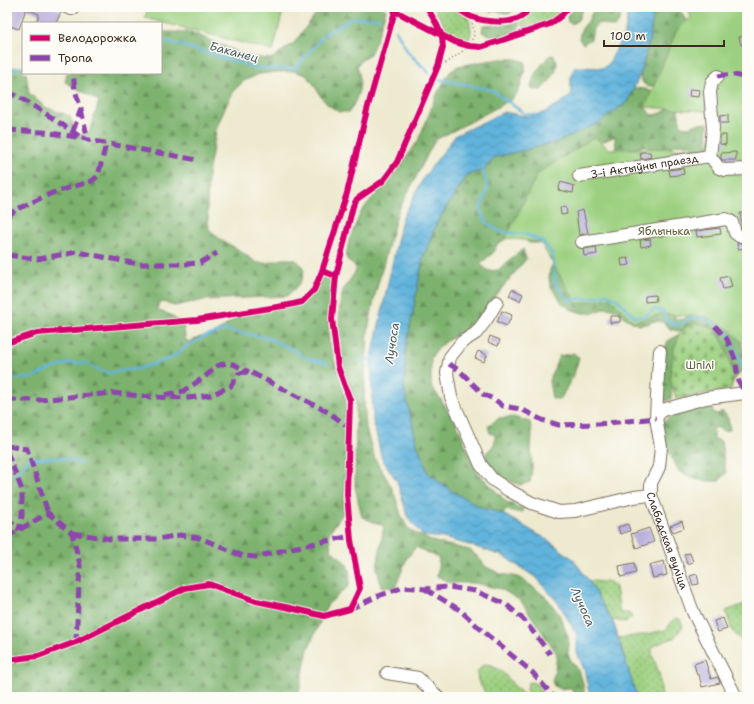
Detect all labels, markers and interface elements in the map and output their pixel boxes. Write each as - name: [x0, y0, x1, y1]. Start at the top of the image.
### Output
- legend: [22, 22, 162, 74]
- scale bar: [604, 22, 724, 48]
- text: 100 m: [610, 28, 646, 44]
- text: Велодорожка: [58, 30, 137, 46]
- water label: Баканец: [208, 38, 260, 66]
- text: Тропа: [58, 50, 93, 66]
- street label: 3-і Актыўны праезд: [589, 151, 699, 182]
- park label: Яблынька: [638, 224, 690, 239]
- water label: Лучоса: [381, 321, 403, 366]
- park label: Шпілі: [686, 358, 714, 373]
- street label: Слабадская вуліца: [642, 490, 691, 592]
- water label: Лучоса: [567, 584, 599, 629]

